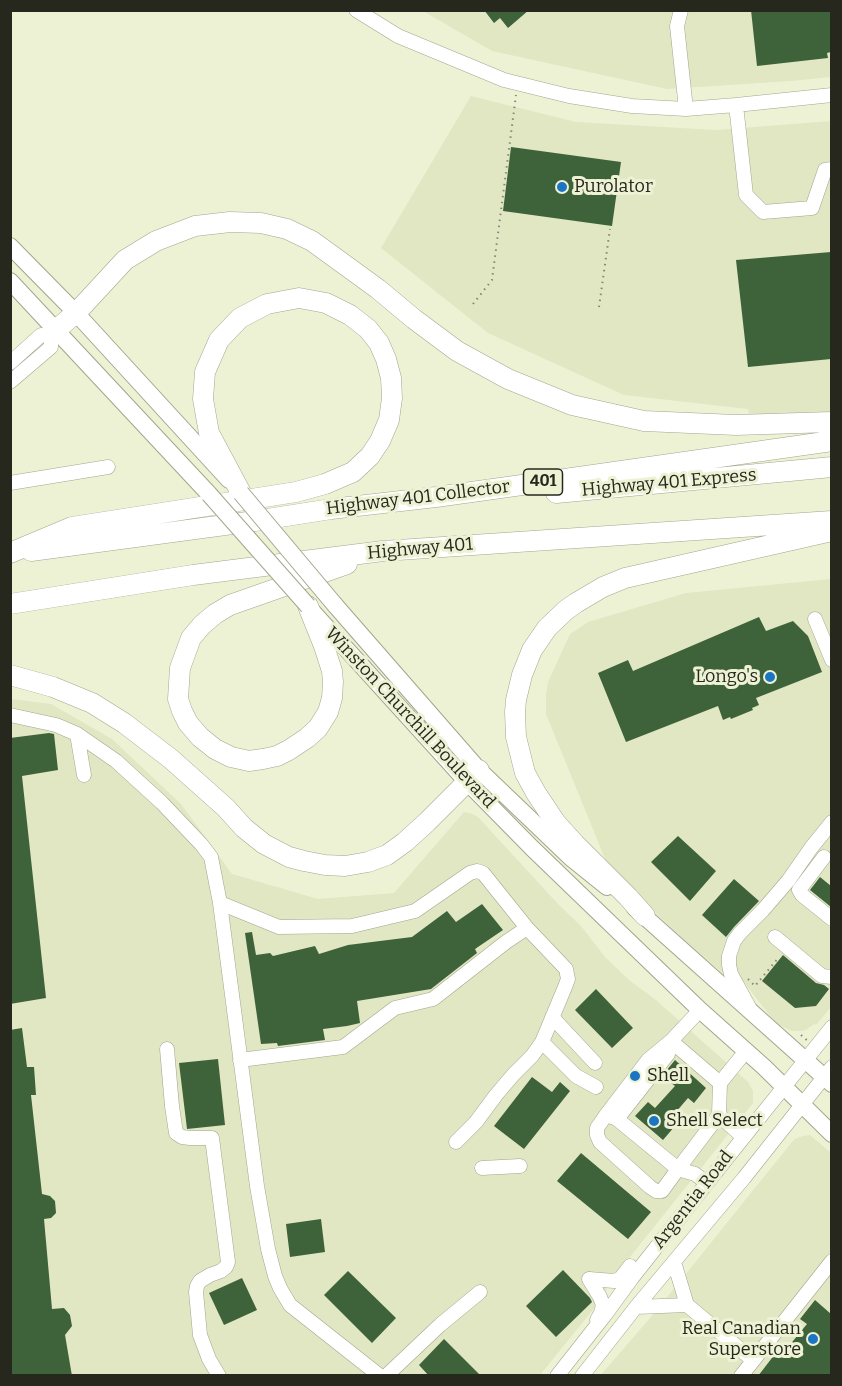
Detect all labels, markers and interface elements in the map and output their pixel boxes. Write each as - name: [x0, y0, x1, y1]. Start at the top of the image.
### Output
- place label: Purolator: [574, 176, 653, 198]
- marker: Purolator: [555, 180, 569, 194]
- street label: Highway 401 Express: [581, 465, 757, 501]
- road number: 401: [524, 469, 562, 495]
- street label: Highway 401 Collector: [325, 476, 511, 520]
- street label: Highway 401: [366, 534, 474, 564]
- street label: Winston Churchill Boulevard: [320, 623, 500, 813]
- place label: Longo's: [695, 666, 758, 688]
- marker: Longo's: [763, 670, 777, 684]
- place label: Shell: [647, 1065, 689, 1087]
- marker: Shell: [628, 1069, 642, 1083]
- place label: Shell Select: [666, 1110, 763, 1132]
- marker: Shell Select: [647, 1114, 661, 1128]
- street label: Argentia Road: [648, 1147, 738, 1253]
- place label: Real Canadian Superstore: [682, 1318, 801, 1360]
- marker: Real Canadian Superstore: [806, 1332, 820, 1346]

